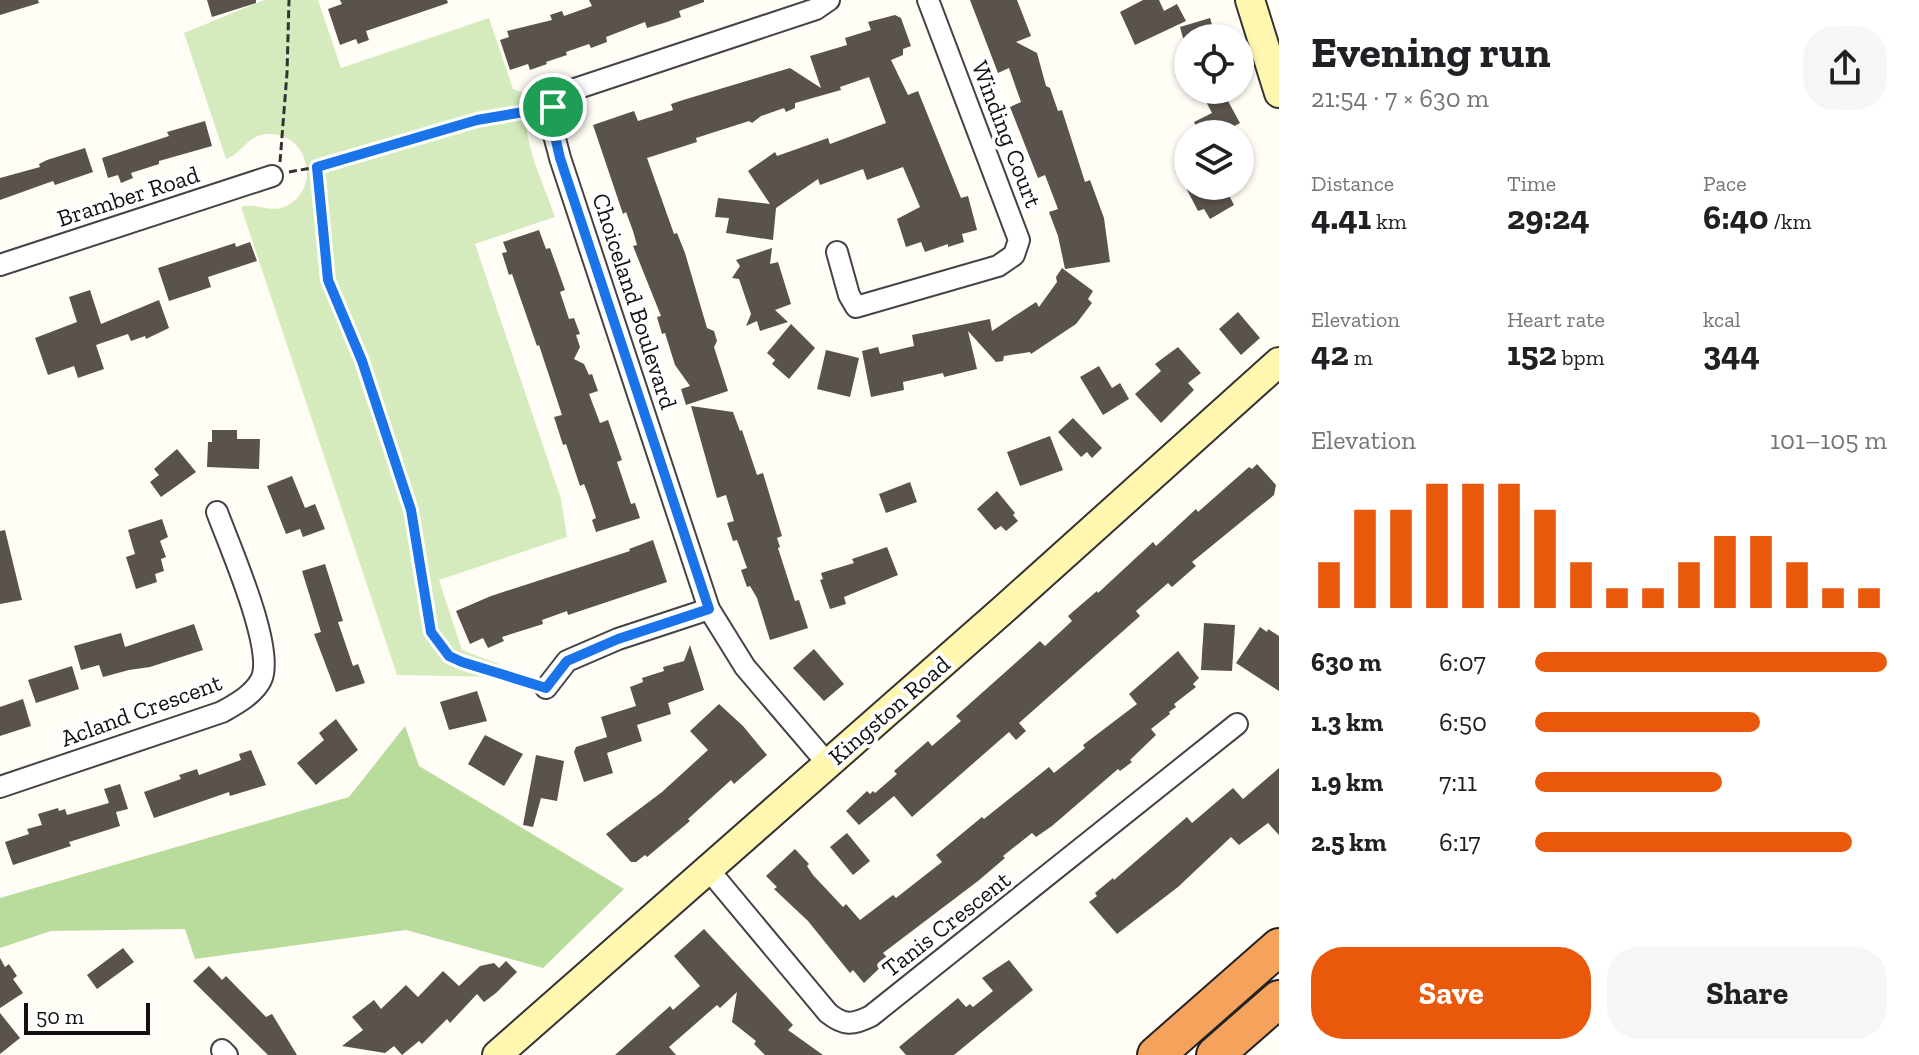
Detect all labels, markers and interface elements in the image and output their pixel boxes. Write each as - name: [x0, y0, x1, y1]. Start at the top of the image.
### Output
- map controls: [1174, 24, 1254, 200]
- button: locate: [1174, 24, 1254, 104]
- text: Evening run: [1311, 25, 1551, 78]
- button: share: [1803, 26, 1887, 110]
- street label: Winding Court: [966, 56, 1048, 212]
- pin: [519, 73, 587, 141]
- text: 21:54 · 7 × 630 m: [1311, 82, 1489, 114]
- icon: arrive: [531, 85, 575, 129]
- button: layers: [1174, 120, 1254, 200]
- street label: Bramber Road: [53, 159, 203, 233]
- text: Distance: [1311, 170, 1394, 197]
- text: Time: [1507, 170, 1556, 197]
- text: Pace: [1703, 170, 1747, 197]
- street label: Choiceland Boulevard: [586, 189, 684, 413]
- text: 4.41: [1311, 197, 1371, 238]
- text: 29:24: [1507, 197, 1590, 238]
- text: 6:40: [1703, 197, 1769, 238]
- text: km: [1371, 208, 1407, 235]
- text: /km: [1769, 208, 1812, 235]
- text: Elevation: [1311, 306, 1400, 333]
- text: Heart rate: [1507, 306, 1605, 333]
- text: kcal: [1703, 306, 1741, 333]
- text: 42: [1311, 333, 1349, 374]
- text: 152: [1507, 333, 1557, 374]
- text: 344: [1703, 333, 1760, 374]
- text: m: [1349, 344, 1373, 371]
- text: bpm: [1557, 344, 1605, 371]
- text: Elevation: [1311, 424, 1416, 456]
- text: 101–105 m: [1770, 424, 1887, 456]
- text: 630 m: [1311, 646, 1381, 678]
- text: 6:07: [1439, 646, 1486, 678]
- street label: Kingston Road: [822, 649, 956, 771]
- street label: Acland Crescent: [57, 667, 225, 753]
- text: 1.3 km: [1311, 706, 1383, 738]
- text: 6:50: [1439, 706, 1487, 738]
- text: 1.9 km: [1311, 766, 1383, 798]
- text: 7:11: [1439, 766, 1477, 798]
- text: 2.5 km: [1311, 826, 1386, 858]
- text: 6:17: [1439, 826, 1480, 858]
- street label: Tanis Crescent: [876, 865, 1016, 983]
- button: Save: [1311, 947, 1591, 1039]
- button: Share: [1607, 947, 1887, 1039]
- scale bar: [24, 999, 150, 1035]
- text: 50 m: [36, 1003, 84, 1030]

